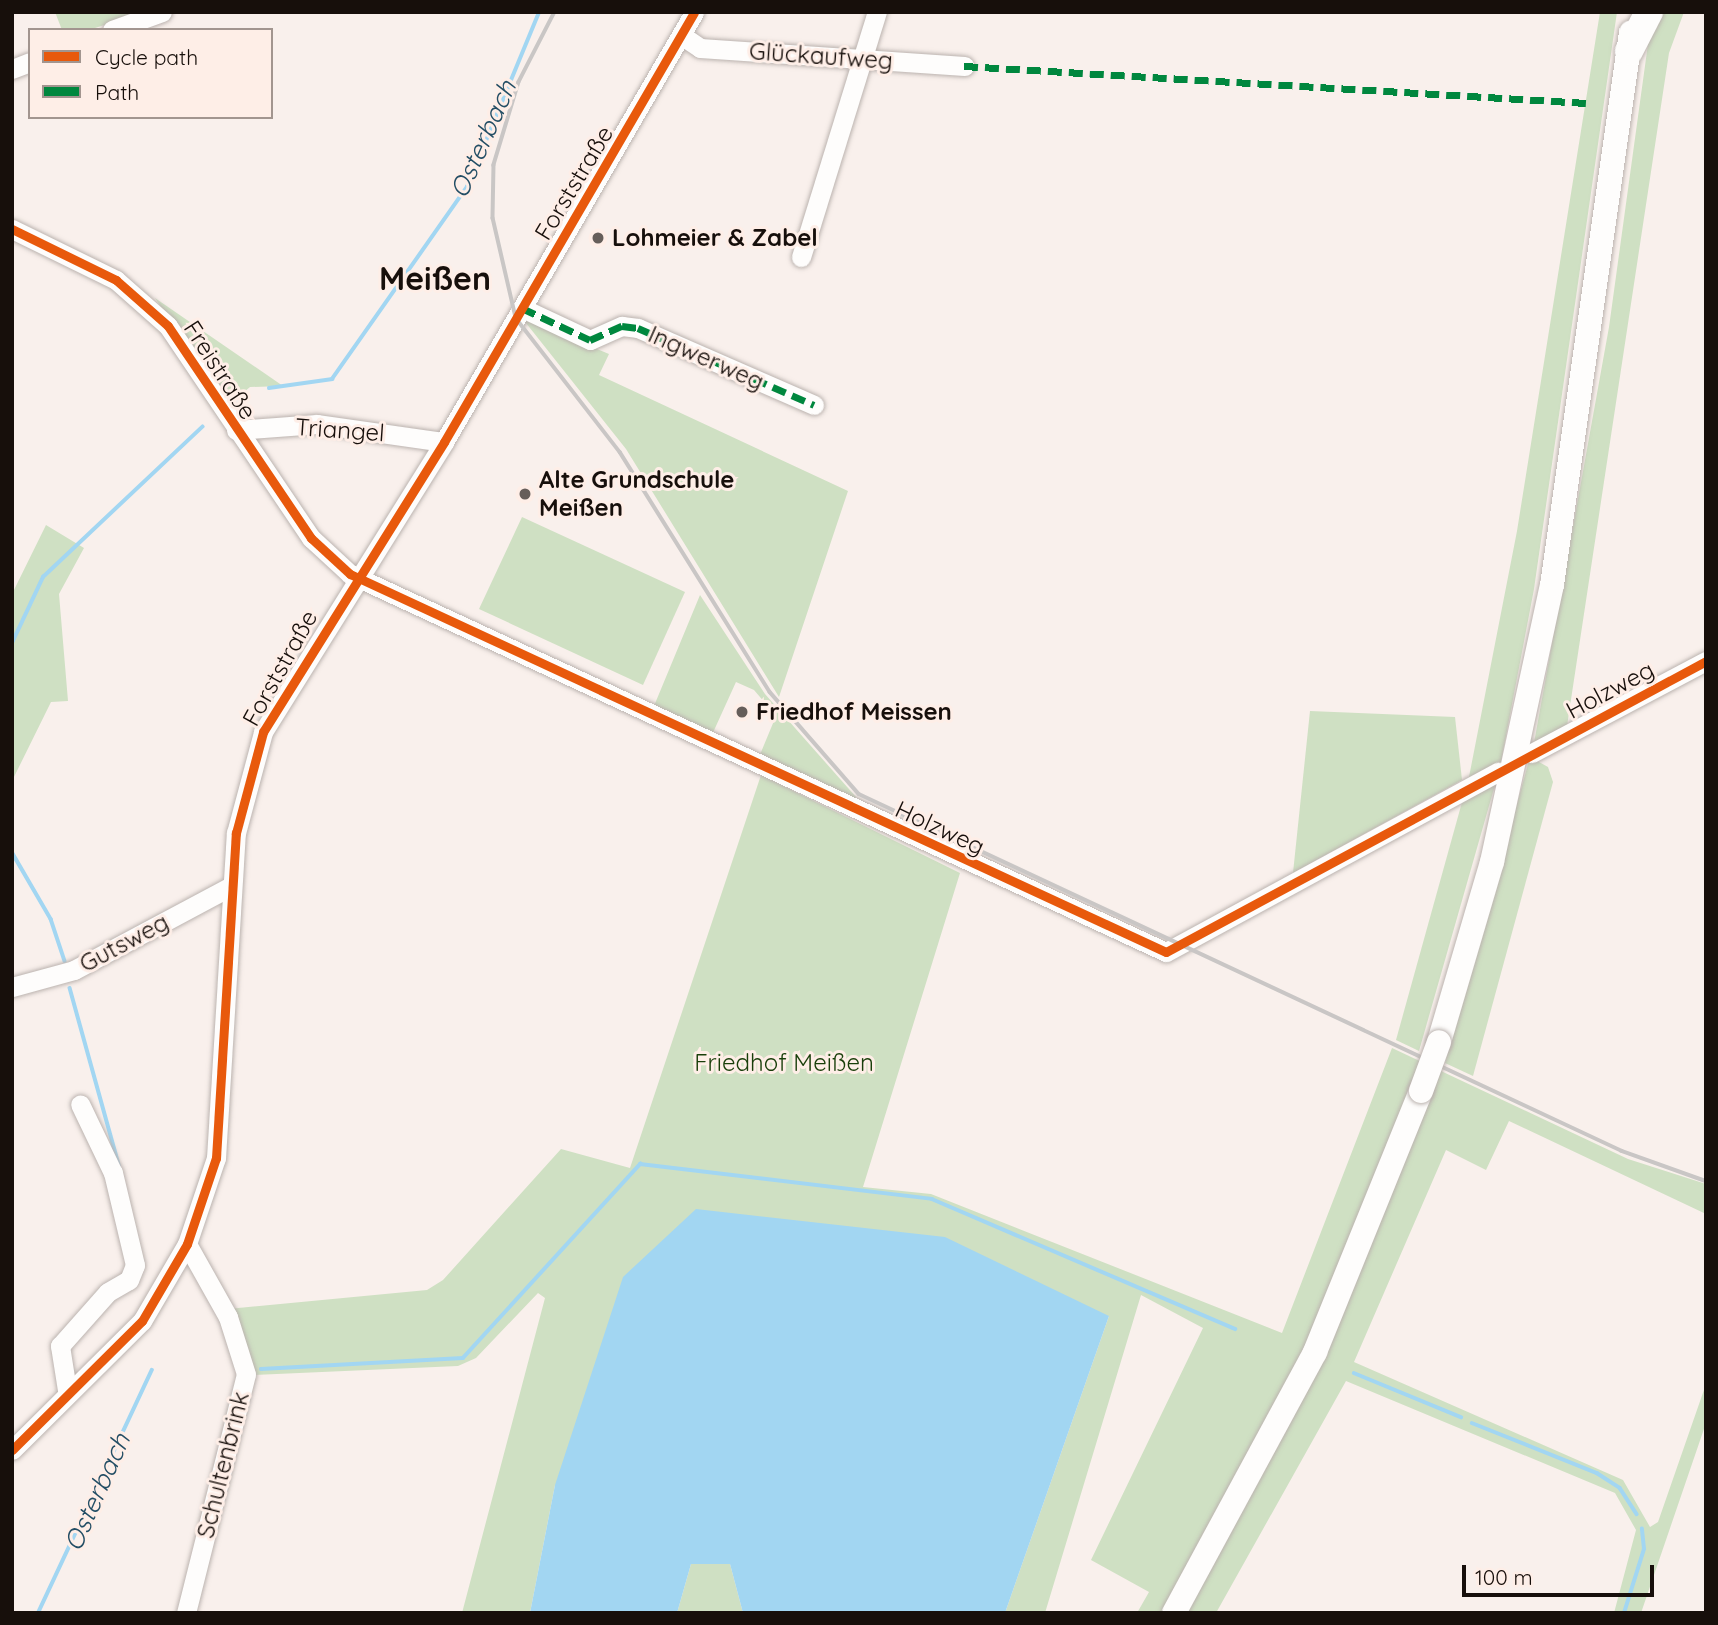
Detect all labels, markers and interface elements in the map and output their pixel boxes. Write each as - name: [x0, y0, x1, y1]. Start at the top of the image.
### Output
- legend: [28, 28, 273, 119]
- street label: Glückaufweg: [748, 37, 894, 75]
- text: Cycle path: [95, 44, 198, 70]
- water label: Osterbach: [443, 75, 523, 203]
- text: Path: [95, 79, 139, 105]
- street label: Forststraße: [529, 121, 619, 245]
- place label: Lohmeier & Zabel: [612, 224, 818, 252]
- marker: Lohmeier & Zabel: [590, 230, 606, 246]
- district label: Meißen: [379, 259, 491, 297]
- street label: Freistraße: [177, 315, 263, 425]
- street label: Ingwerweg: [644, 320, 768, 396]
- street label: Triangel: [294, 413, 386, 447]
- place label: Alte Grundschule Meißen: [539, 466, 735, 522]
- marker: Alte Grundschule Meißen: [517, 486, 533, 502]
- street label: Forststraße: [236, 605, 324, 731]
- street label: Holzweg: [1561, 655, 1659, 725]
- place label: Friedhof Meissen: [756, 698, 952, 726]
- marker: Friedhof Meissen: [734, 704, 750, 720]
- street label: Holzweg: [891, 795, 989, 861]
- street label: Gutsweg: [75, 908, 173, 978]
- park label: Friedhof Meißen: [694, 1049, 874, 1077]
- street label: Schultenbrink: [191, 1389, 255, 1541]
- water label: Osterbach: [57, 1428, 137, 1556]
- scale bar: [1466, 1552, 1658, 1596]
- text: 100 m: [1475, 1564, 1533, 1590]

